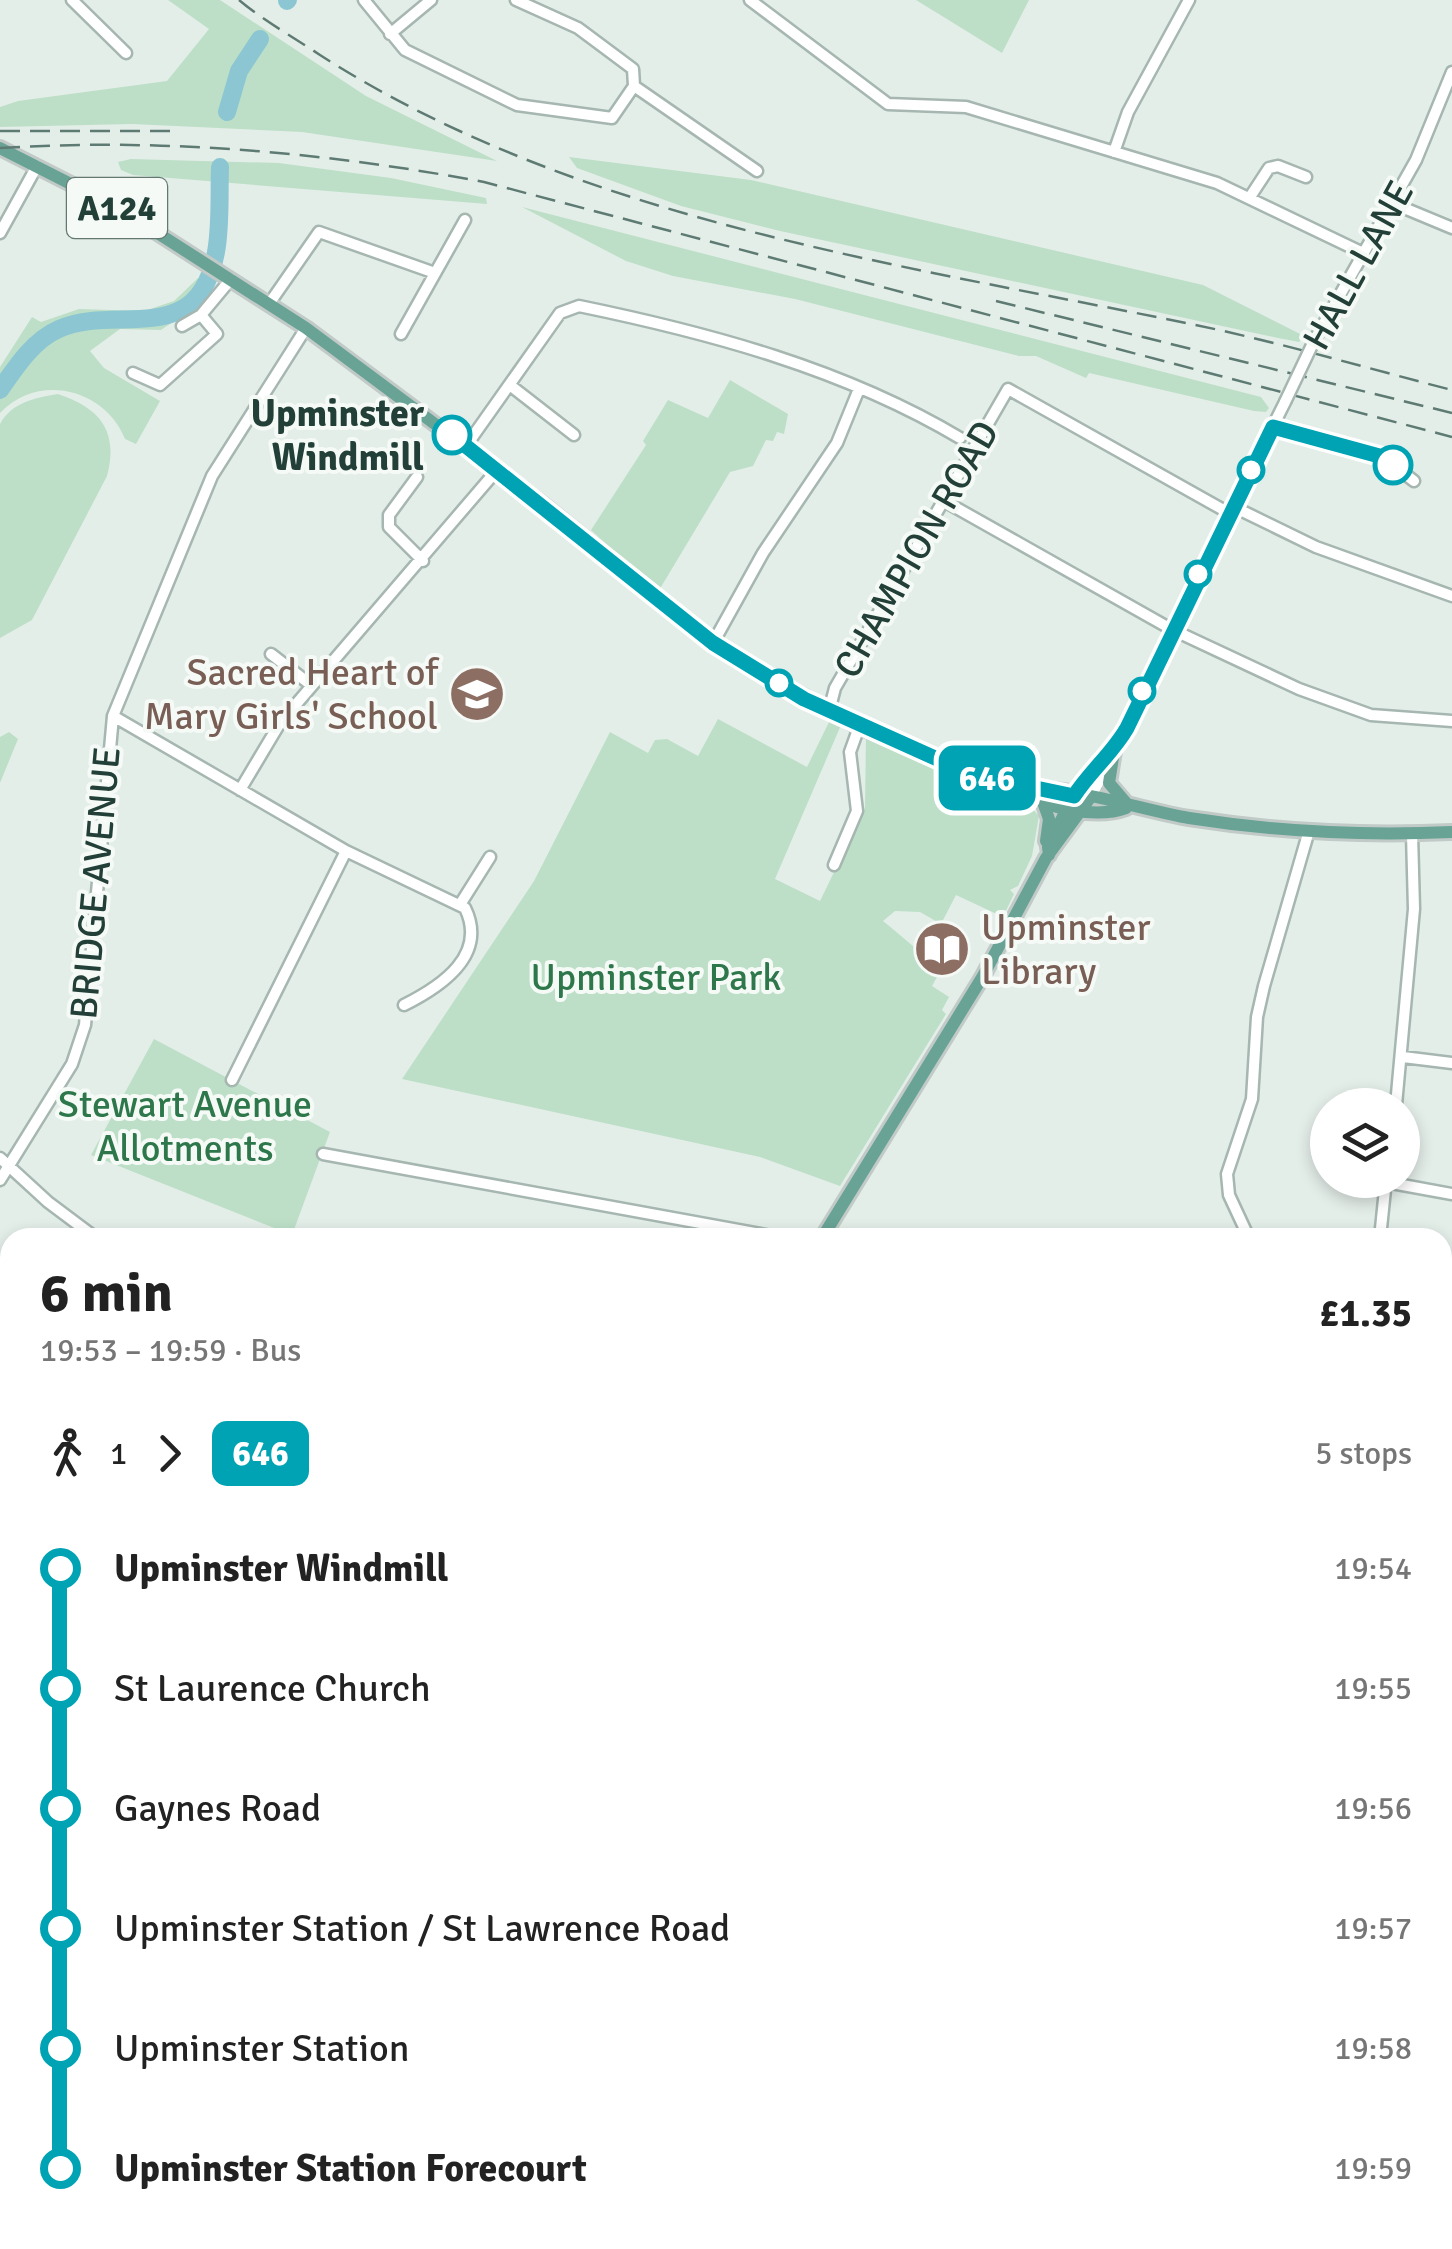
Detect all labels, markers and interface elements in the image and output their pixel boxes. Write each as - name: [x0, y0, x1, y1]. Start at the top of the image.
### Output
- street label: HALL LANE: [1293, 172, 1424, 358]
- road number: A124: [67, 178, 167, 238]
- place label: Upminster Windmill: [250, 390, 425, 481]
- street label: CHAMPION ROAD: [824, 412, 1009, 686]
- marker: Upminster Windmill: [433, 416, 471, 454]
- unlabelled marker: [1374, 446, 1412, 484]
- unlabelled marker: [1238, 457, 1264, 483]
- unlabelled marker: [1185, 561, 1211, 587]
- place label: Sacred Heart of Mary Girls' School: [144, 649, 440, 740]
- school or university icon: Sacred Heart of Mary Girls' School: [447, 664, 507, 724]
- unlabelled marker: [766, 670, 792, 696]
- unlabelled marker: [1129, 678, 1155, 704]
- street label: BRIDGE AVENUE: [60, 745, 131, 1021]
- line badge: 646: [930, 746, 1044, 810]
- text: 646: [959, 757, 1015, 800]
- place label: Upminster Library: [981, 904, 1150, 995]
- library icon: Upminster Library: [912, 919, 972, 979]
- park label: Upminster Park: [531, 954, 781, 1001]
- park label: Stewart Avenue Allotments: [58, 1081, 312, 1172]
- map controls: [1310, 1088, 1420, 1198]
- button: layers: [1310, 1088, 1420, 1198]
- text: 6 min: [40, 1259, 173, 1327]
- text: £1.35: [1319, 1290, 1412, 1337]
- text: 19:53 – 19:59 · Bus: [40, 1331, 301, 1370]
- icon: walk: [40, 1426, 95, 1481]
- icon: forward: [142, 1426, 197, 1481]
- text: 646: [232, 1432, 289, 1475]
- text: 1: [110, 1434, 127, 1473]
- text: 5 stops: [1315, 1434, 1412, 1473]
- text: Upminster Windmill: [114, 1545, 448, 1592]
- text: 19:54: [1334, 1549, 1412, 1588]
- text: St Laurence Church: [114, 1665, 431, 1712]
- text: 19:55: [1334, 1669, 1412, 1708]
- text: Gaynes Road: [114, 1785, 321, 1832]
- text: 19:56: [1334, 1789, 1412, 1828]
- text: Upminster Station / St Lawrence Road: [114, 1905, 730, 1952]
- text: 19:57: [1334, 1909, 1412, 1948]
- text: Upminster Station: [114, 2025, 409, 2072]
- text: 19:58: [1334, 2029, 1412, 2068]
- text: Upminster Station Forecourt: [114, 2145, 587, 2192]
- text: 19:59: [1334, 2149, 1412, 2188]

